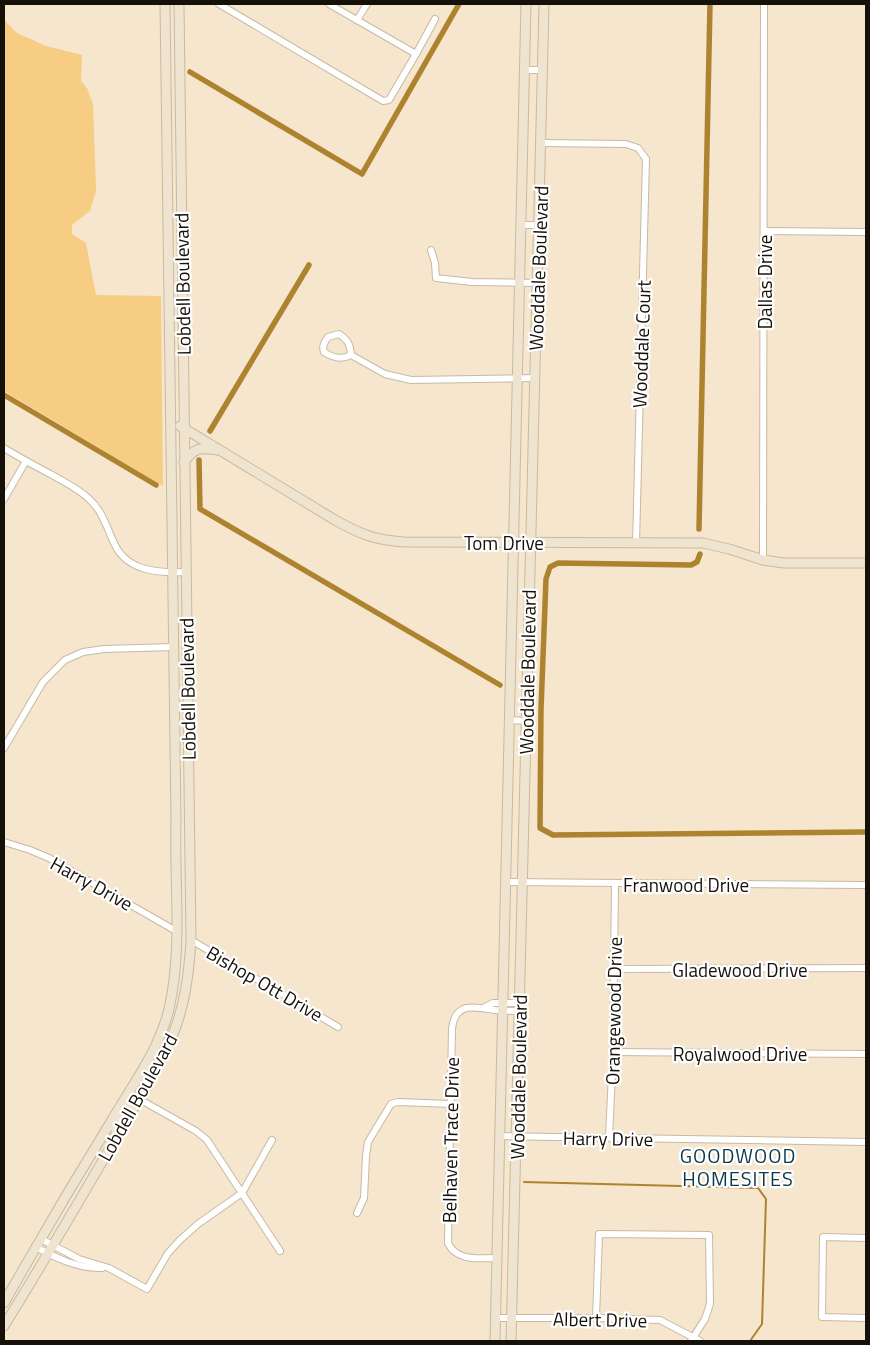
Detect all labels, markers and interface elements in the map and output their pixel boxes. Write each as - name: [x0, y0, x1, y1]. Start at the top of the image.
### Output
- street label: Wooddale Boulevard: [521, 185, 555, 351]
- street label: Lobdell Boulevard: [166, 213, 198, 355]
- street label: Dallas Drive: [750, 235, 779, 329]
- street label: Wooddale Court: [624, 279, 658, 408]
- street label: Tom Drive: [464, 528, 544, 557]
- street label: Wooddale Boulevard: [511, 589, 543, 755]
- street label: Lobdell Boulevard: [171, 618, 203, 760]
- street label: Harry Drive: [45, 848, 139, 918]
- street label: Franwood Drive: [623, 870, 749, 899]
- street label: Orangewood Drive: [597, 937, 629, 1085]
- street label: Bishop Ott Drive: [201, 938, 329, 1028]
- street label: Gladewood Drive: [672, 955, 808, 984]
- street label: Wooddale Boulevard: [502, 994, 534, 1160]
- street label: Lobdell Boulevard: [90, 1028, 184, 1166]
- street label: Royalwood Drive: [673, 1039, 807, 1068]
- street label: Belhaven Trace Drive: [434, 1057, 466, 1223]
- street label: Harry Drive: [563, 1123, 653, 1153]
- district label: GOODWOOD HOMESITES: [680, 1140, 796, 1194]
- street label: Albert Drive: [553, 1304, 647, 1334]

